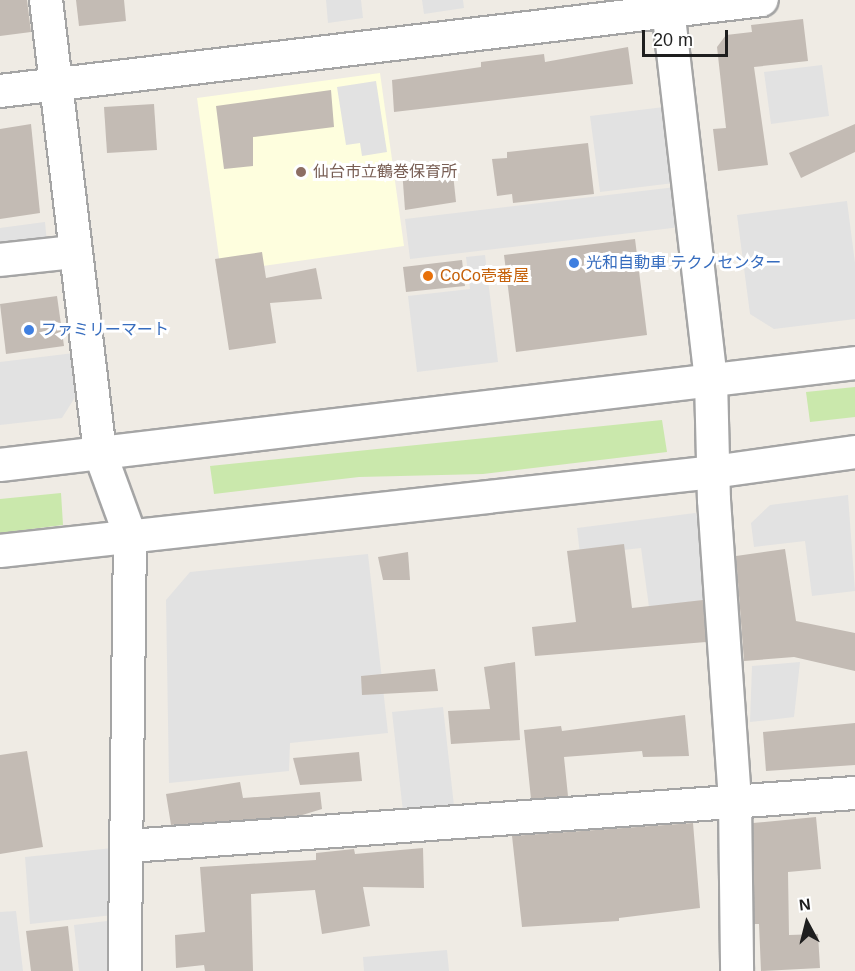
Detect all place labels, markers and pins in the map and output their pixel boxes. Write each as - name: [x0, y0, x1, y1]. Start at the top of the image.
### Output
- place label: 仙台市立鶴巻保育所: [313, 162, 457, 182]
- marker: 仙台市立鶴巻保育所: [294, 165, 308, 179]
- place label: 光和自動車 テクノセンター: [586, 253, 782, 273]
- marker: 光和自動車 テクノセンター: [567, 256, 581, 270]
- place label: CoCo壱番屋: [440, 266, 529, 286]
- marker: CoCo壱番屋: [421, 269, 435, 283]
- place label: ファミリーマート: [41, 320, 169, 340]
- marker: ファミリーマート: [22, 323, 36, 337]

